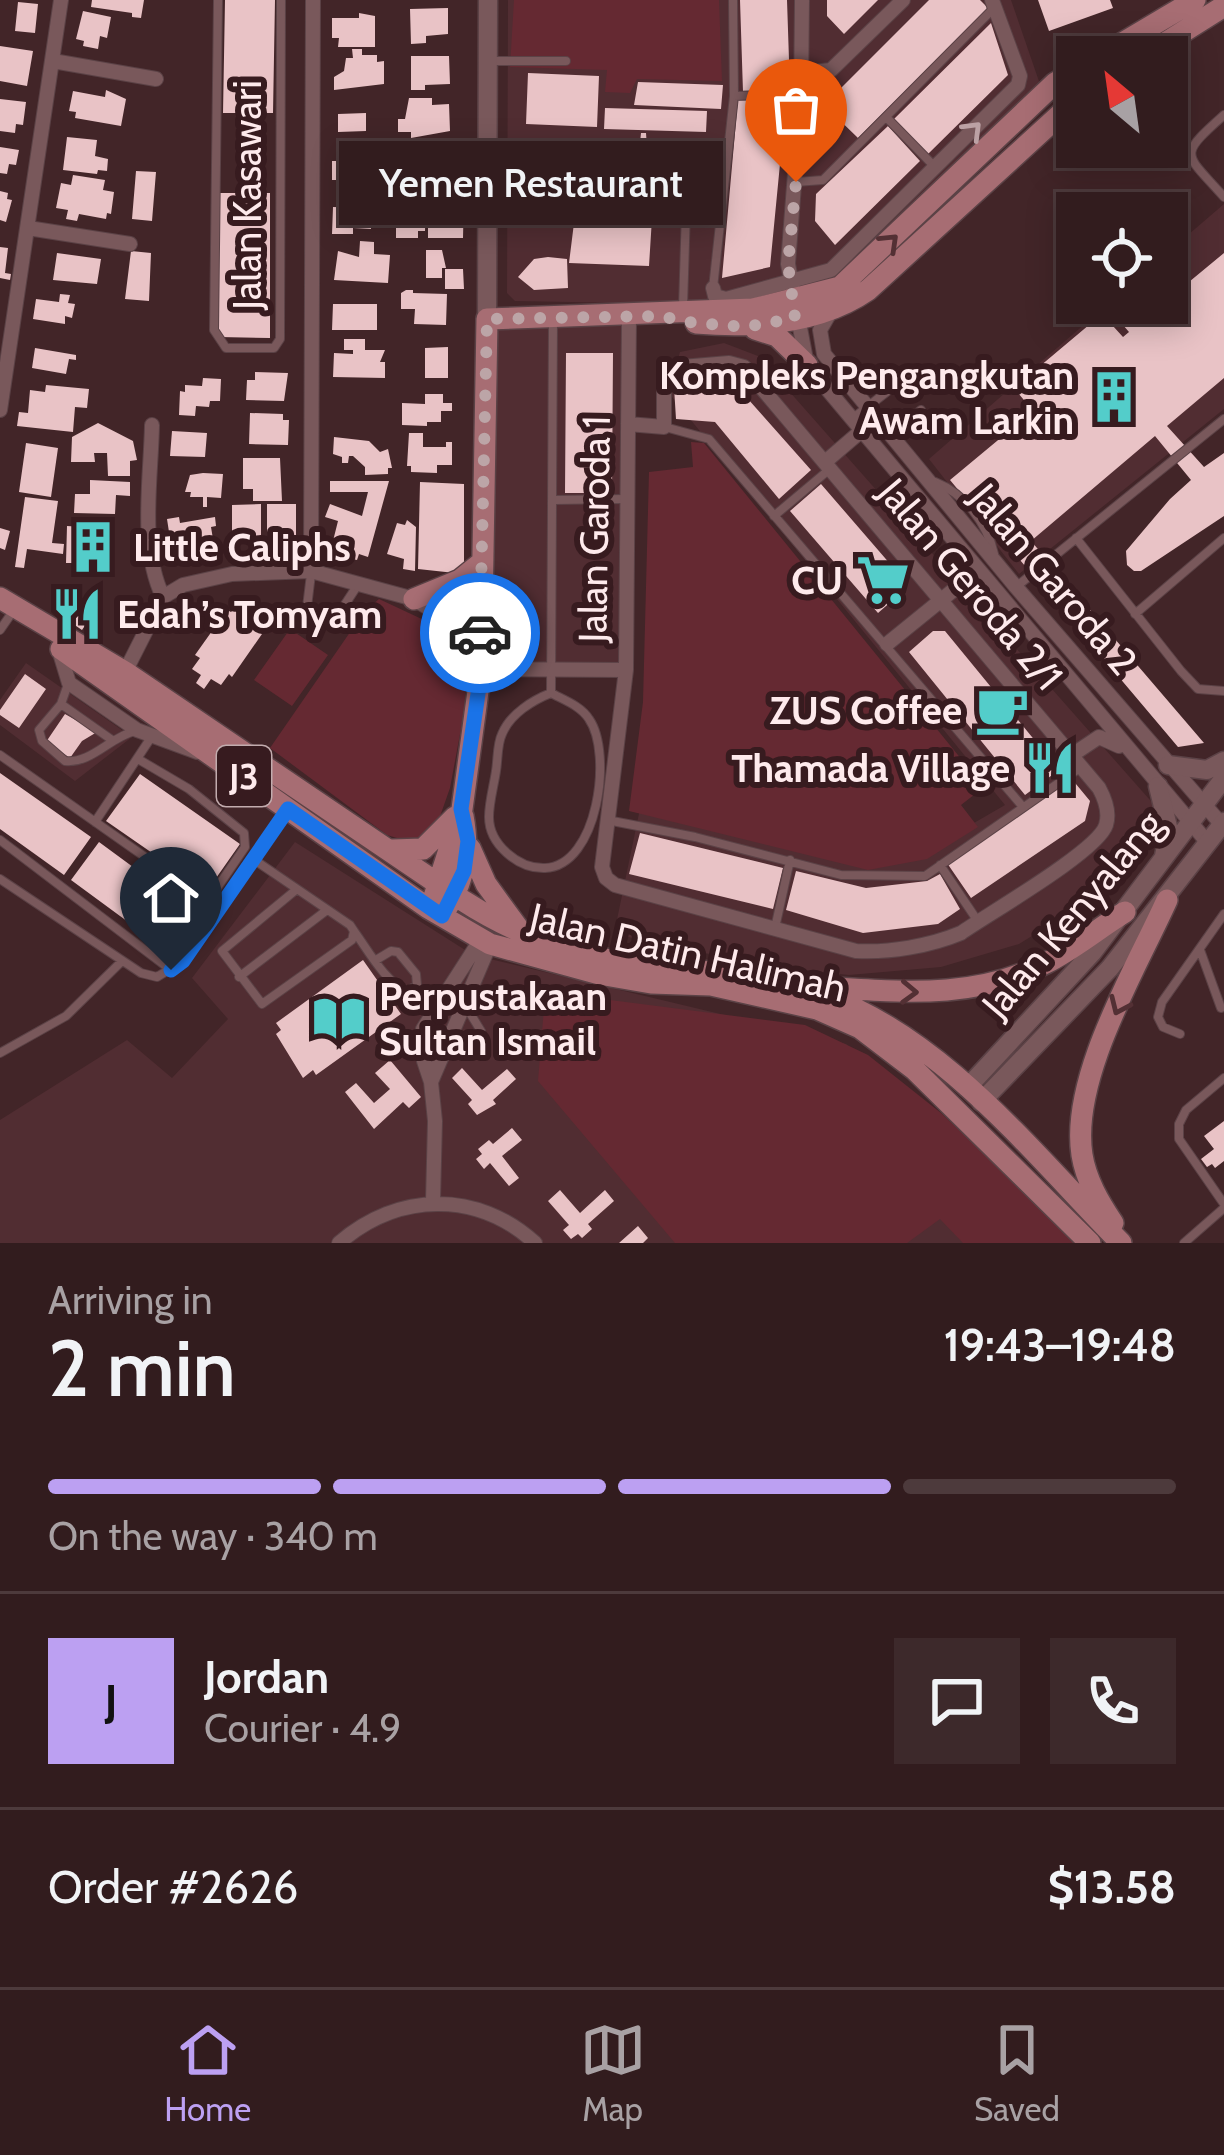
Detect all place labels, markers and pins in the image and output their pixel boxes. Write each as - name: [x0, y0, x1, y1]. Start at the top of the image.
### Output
- pin: [745, 59, 847, 182]
- callout: Yemen Restaurant: [340, 140, 724, 224]
- place label: Kompleks Pengangkutan Awam Larkin: [659, 351, 1074, 444]
- building icon: Kompleks Pengangkutan Awam Larkin: [1085, 368, 1143, 426]
- building icon: Little Caliphs: [64, 518, 122, 576]
- place label: Little Caliphs: [133, 523, 351, 571]
- supermarket icon: CU: [854, 551, 912, 609]
- place label: CU: [791, 556, 843, 604]
- restaurant icon: Edah’s Tomyam: [48, 585, 106, 643]
- place label: Edah’s Tomyam: [117, 590, 382, 638]
- cafe icon: ZUS Coffee: [973, 681, 1031, 739]
- place label: ZUS Coffee: [769, 686, 962, 734]
- restaurant icon: Thamada Village: [1021, 739, 1079, 797]
- place label: Thamada Village: [731, 744, 1010, 792]
- pin: [120, 847, 222, 970]
- place label: Perpustakaan Sultan Ismail: [379, 972, 607, 1065]
- library icon: Perpustakaan Sultan Ismail: [310, 989, 368, 1047]

